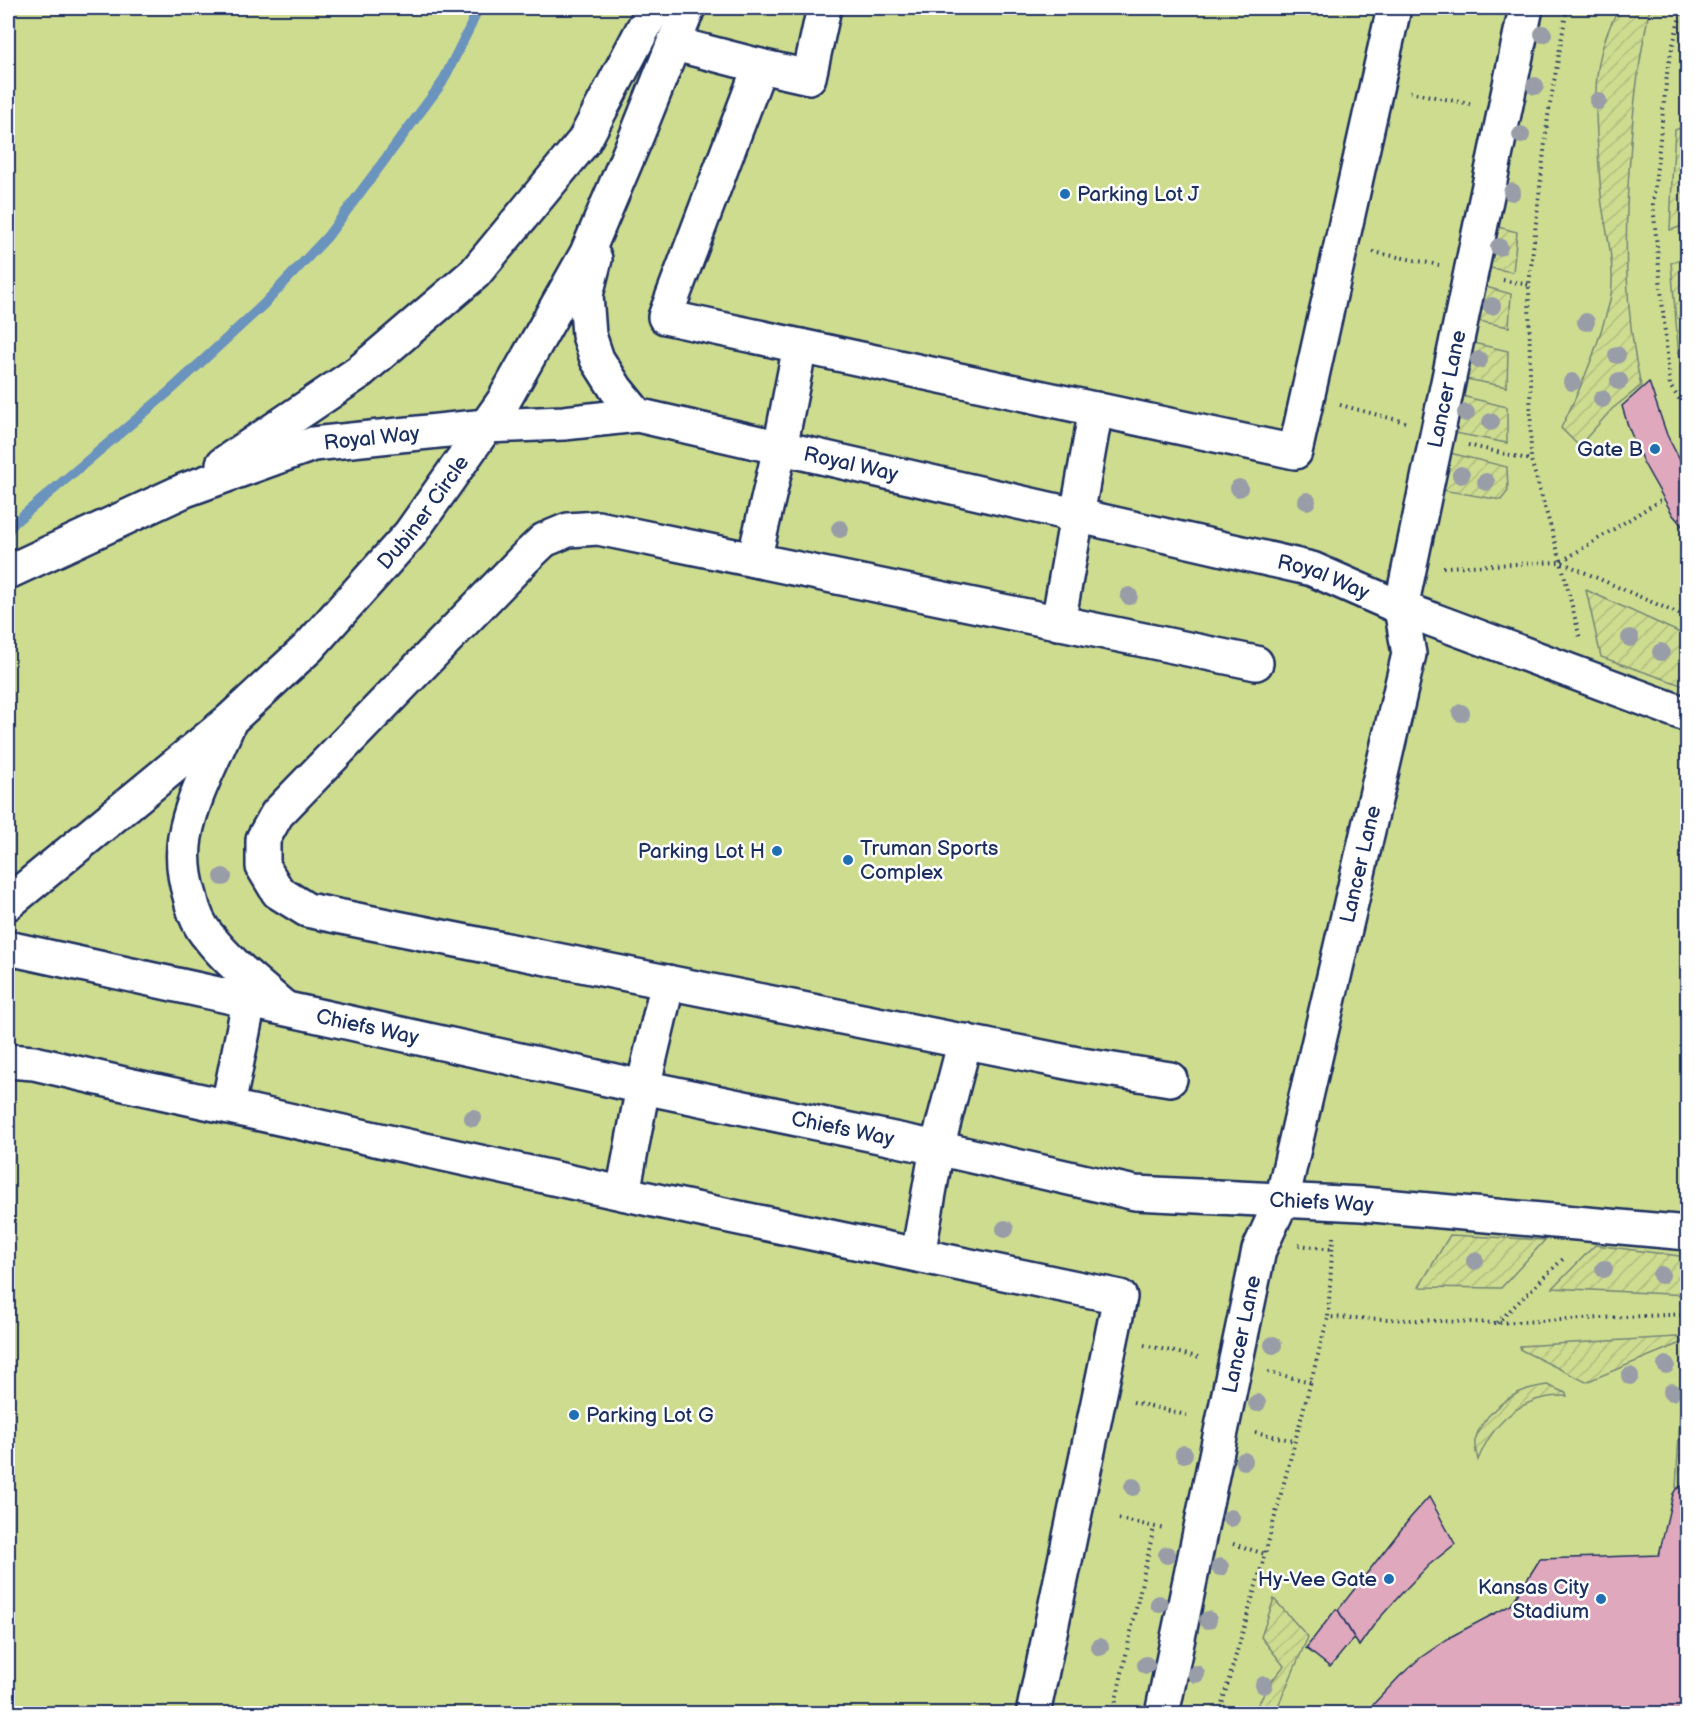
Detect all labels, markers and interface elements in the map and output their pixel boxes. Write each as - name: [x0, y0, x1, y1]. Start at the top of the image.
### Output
- place label: Parking Lot J: [1077, 182, 1200, 207]
- marker: Parking Lot J: [1058, 187, 1072, 201]
- street label: Lancer Lane: [1423, 328, 1472, 450]
- street label: Royal Way: [322, 421, 421, 456]
- place label: Gate B: [1577, 437, 1643, 462]
- street label: Royal Way: [801, 441, 901, 487]
- marker: Gate B: [1648, 442, 1662, 456]
- street label: Dubiner Circle: [372, 451, 474, 575]
- street label: Royal Way: [1275, 550, 1373, 606]
- street label: Lancer Lane: [1335, 803, 1386, 925]
- place label: Truman Sports Complex: [860, 836, 998, 885]
- place label: Parking Lot H: [638, 839, 765, 864]
- marker: Parking Lot H: [770, 844, 784, 858]
- marker: Truman Sports Complex: [841, 853, 855, 867]
- street label: Chiefs Way: [314, 1004, 422, 1051]
- street label: Chiefs Way: [789, 1106, 897, 1152]
- street label: Chiefs Way: [1269, 1188, 1375, 1218]
- street label: Lancer Lane: [1217, 1273, 1266, 1395]
- place label: Parking Lot G: [586, 1403, 714, 1428]
- marker: Parking Lot G: [567, 1408, 581, 1422]
- place label: Hy-Vee Gate: [1258, 1567, 1377, 1592]
- marker: Hy-Vee Gate: [1382, 1572, 1396, 1586]
- place label: Kansas City Stadium: [1478, 1575, 1589, 1624]
- marker: Kansas City Stadium: [1594, 1592, 1608, 1606]

